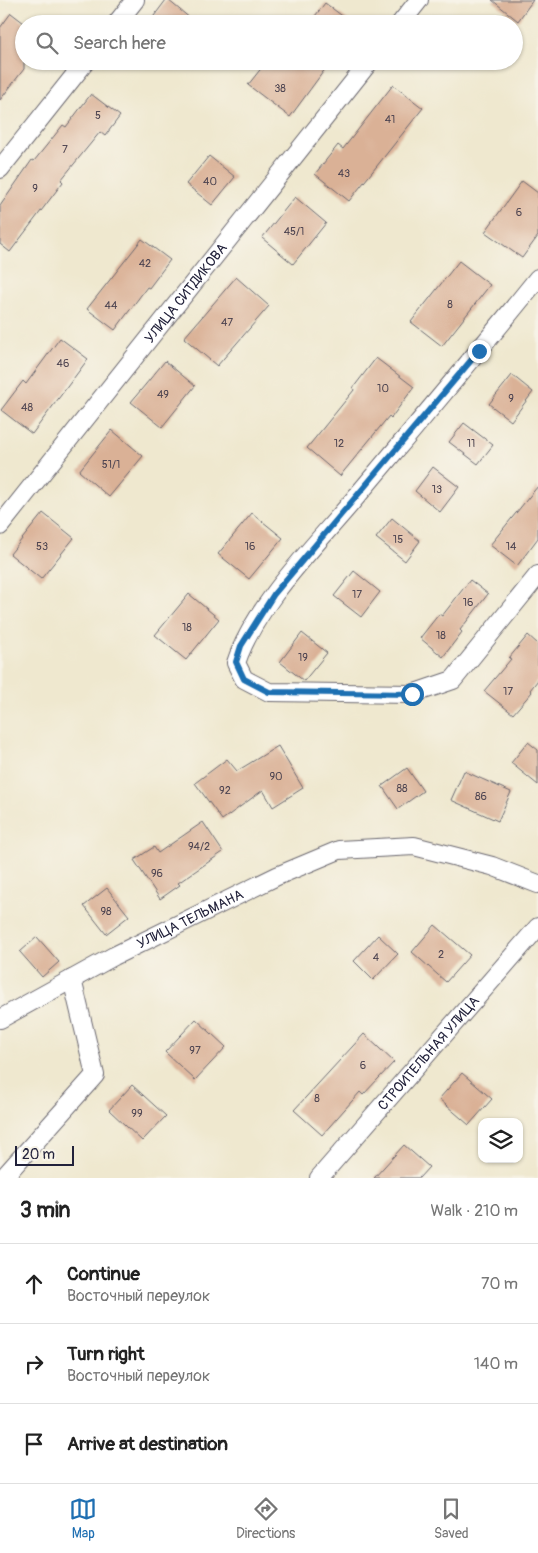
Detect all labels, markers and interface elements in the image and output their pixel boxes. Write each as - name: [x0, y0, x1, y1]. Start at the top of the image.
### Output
- search box: [15, 15, 523, 70]
- icon: search: [33, 29, 61, 57]
- text: Search here: [73, 31, 166, 55]
- house number: 38: [274, 82, 286, 95]
- house number: 5: [95, 109, 101, 122]
- house number: 41: [385, 113, 395, 126]
- house number: 7: [62, 143, 68, 156]
- house number: 43: [338, 167, 350, 180]
- house number: 40: [203, 175, 217, 188]
- house number: 9: [32, 182, 38, 195]
- house number: 6: [516, 206, 522, 219]
- house number: 45/1: [284, 225, 304, 238]
- street label: УЛИЦА СИТДИКОВА: [141, 240, 231, 347]
- house number: 42: [139, 257, 151, 270]
- house number: 8: [447, 298, 453, 311]
- house number: 44: [105, 299, 118, 312]
- house number: 47: [221, 316, 233, 329]
- route end: [468, 340, 491, 363]
- house number: 46: [57, 357, 69, 370]
- house number: 10: [377, 382, 389, 395]
- house number: 49: [157, 388, 169, 401]
- house number: 9: [508, 392, 514, 405]
- house number: 48: [21, 401, 33, 414]
- house number: 12: [334, 437, 344, 450]
- house number: 11: [467, 437, 475, 450]
- house number: 51/1: [102, 458, 120, 471]
- house number: 13: [432, 483, 442, 496]
- house number: 15: [393, 533, 403, 546]
- house number: 53: [36, 540, 48, 553]
- house number: 16: [245, 540, 255, 553]
- house number: 14: [506, 540, 517, 553]
- house number: 17: [352, 588, 362, 601]
- house number: 16: [463, 596, 473, 609]
- house number: 18: [182, 621, 192, 634]
- house number: 18: [436, 629, 446, 642]
- house number: 19: [298, 651, 308, 664]
- route start: [401, 683, 424, 706]
- house number: 17: [503, 685, 513, 698]
- house number: 90: [269, 770, 283, 783]
- house number: 88: [396, 782, 408, 795]
- house number: 92: [219, 784, 231, 797]
- house number: 86: [475, 790, 487, 803]
- house number: 94/2: [188, 840, 210, 853]
- house number: 96: [151, 867, 163, 880]
- street label: УЛИЦА ТЕЛЬМАНА: [134, 886, 246, 952]
- house number: 98: [100, 905, 112, 918]
- house number: 2: [438, 948, 444, 961]
- house number: 4: [373, 951, 380, 964]
- street label: СТРОИТЕЛЬНАЯ УЛИЦА: [374, 993, 483, 1114]
- house number: 97: [189, 1044, 201, 1057]
- house number: 6: [360, 1059, 366, 1072]
- house number: 8: [314, 1092, 320, 1105]
- house number: 99: [131, 1107, 143, 1120]
- map controls: [478, 1118, 523, 1163]
- button: layers: [478, 1118, 523, 1163]
- scale bar: [15, 1143, 74, 1166]
- text: 20 m: [22, 1146, 55, 1163]
- text: 3 min: [20, 1197, 70, 1224]
- text: Walk · 210 m: [430, 1201, 518, 1221]
- text: Continue: [67, 1262, 140, 1286]
- icon: ahead: [20, 1270, 48, 1298]
- text: 70 m: [481, 1274, 518, 1294]
- text: Восточный переулок: [67, 1286, 210, 1306]
- text: Turn right: [67, 1342, 145, 1366]
- icon: right: [20, 1350, 48, 1378]
- text: 140 m: [474, 1354, 518, 1374]
- text: Восточный переулок: [67, 1366, 210, 1386]
- icon: arrive: [20, 1430, 48, 1458]
- text: Arrive at destination: [67, 1432, 228, 1456]
- tab: Map: [69, 1495, 97, 1542]
- tab: Directions: [236, 1495, 295, 1542]
- tab: Saved: [434, 1495, 469, 1542]

